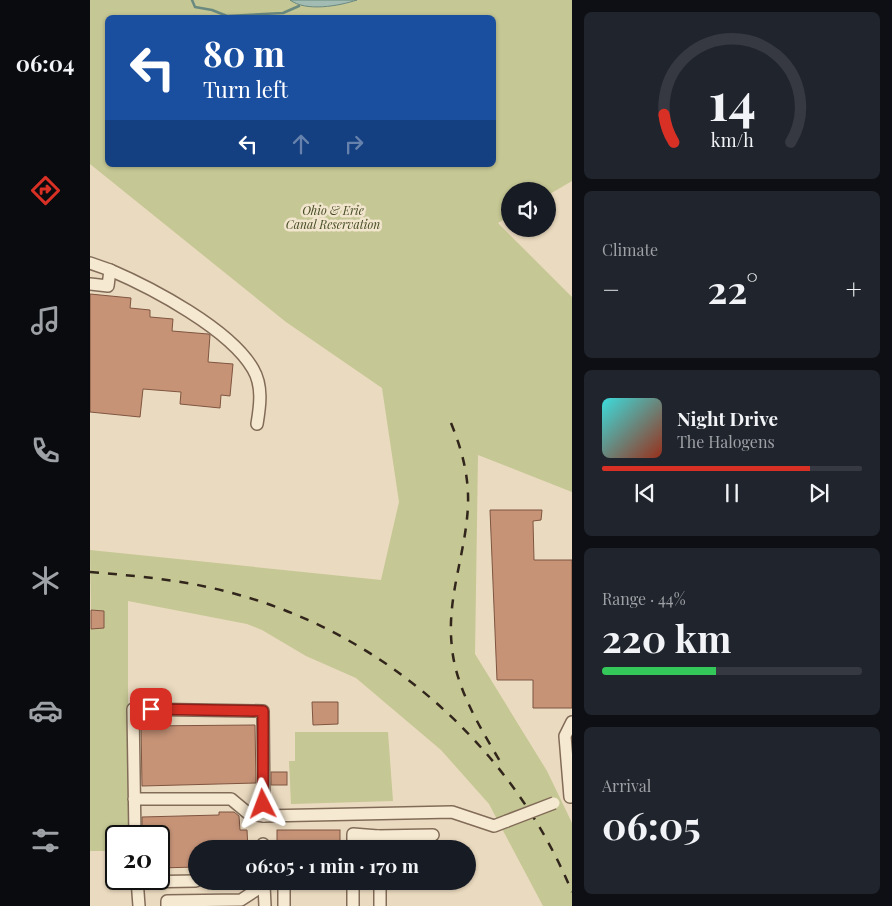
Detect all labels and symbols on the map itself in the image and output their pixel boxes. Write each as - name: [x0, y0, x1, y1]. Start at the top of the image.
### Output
- park label: Ohio & Erie Canal Reservation: [286, 202, 380, 232]
- pin: [130, 688, 172, 730]
- position arrow: [236, 777, 288, 829]
- speed limit sign: 20: [105, 825, 170, 890]

